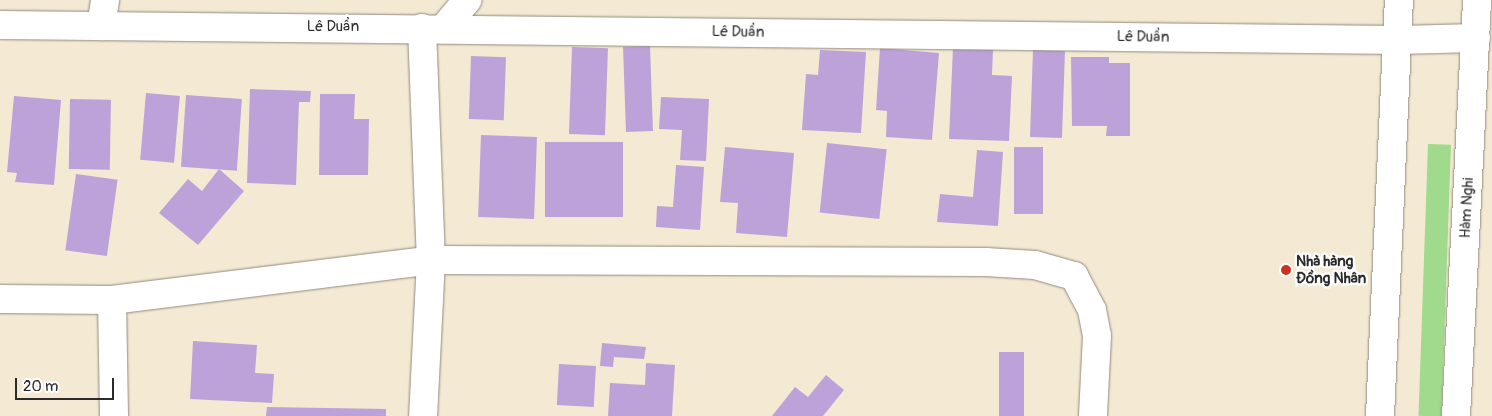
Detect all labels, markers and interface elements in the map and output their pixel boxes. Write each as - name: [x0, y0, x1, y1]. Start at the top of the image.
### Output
- street label: Lê Duẩn: [307, 18, 359, 36]
- street label: Lê Duẩn: [712, 23, 764, 41]
- street label: Lê Duẩn: [1117, 28, 1169, 46]
- street label: Hàm Nghi: [1456, 177, 1478, 239]
- place label: Nhà hàng Đồng Nhân: [1296, 252, 1366, 287]
- marker: Nhà hàng Đồng Nhân: [1280, 264, 1292, 276]
- scale bar: [18, 368, 116, 400]
- text: 20 m: [23, 377, 58, 396]

